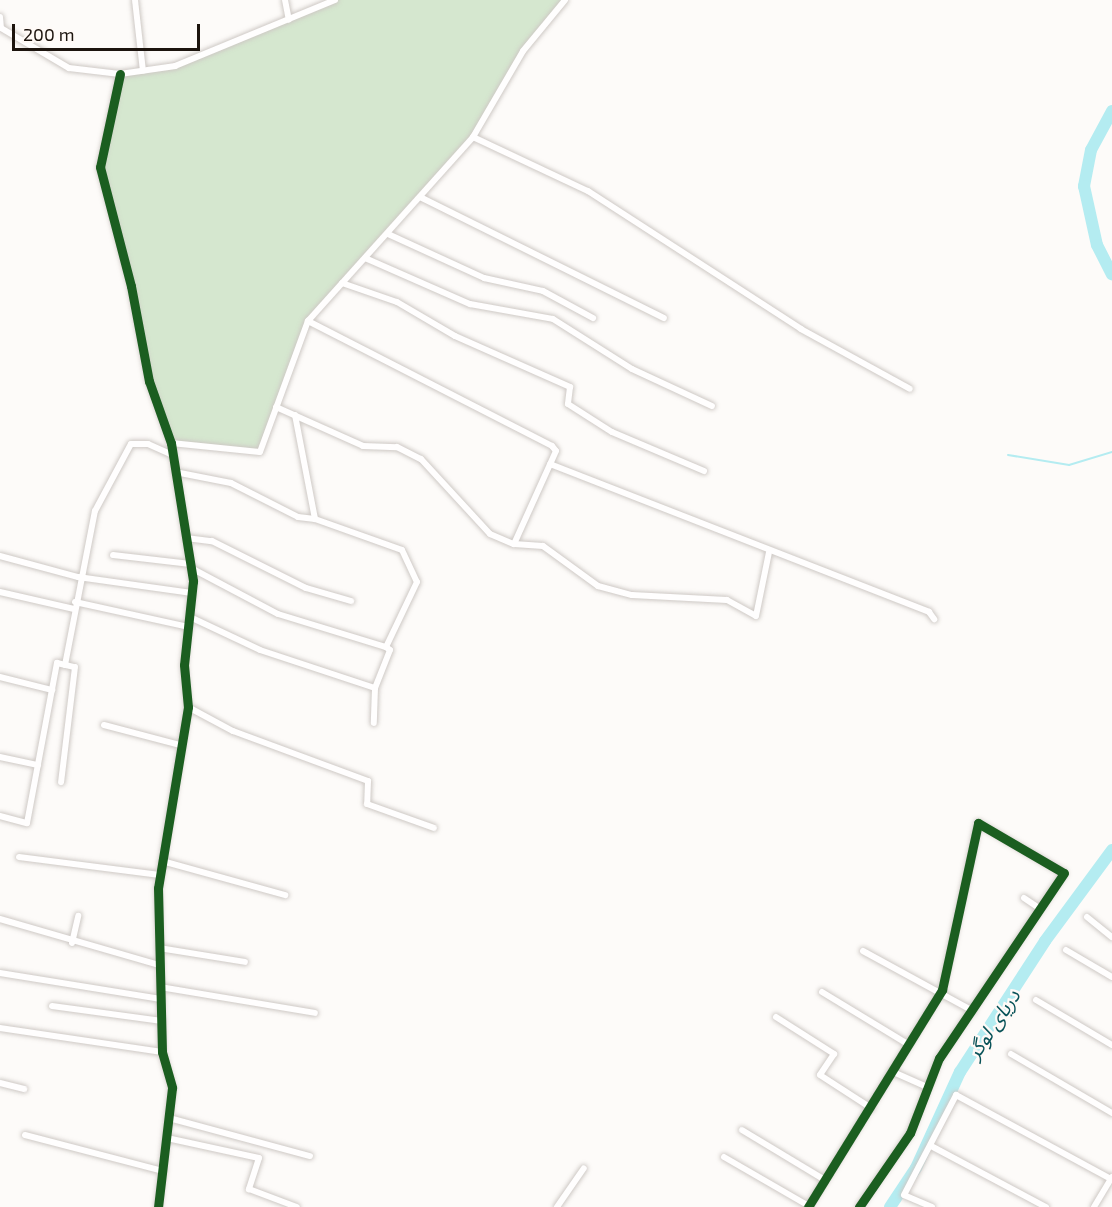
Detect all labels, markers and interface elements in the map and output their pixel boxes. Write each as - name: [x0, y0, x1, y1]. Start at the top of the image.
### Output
- scale bar: [15, 12, 202, 50]
- text: 200 m: [23, 23, 75, 45]
- water label: دریای لوگر: [961, 985, 1025, 1063]

